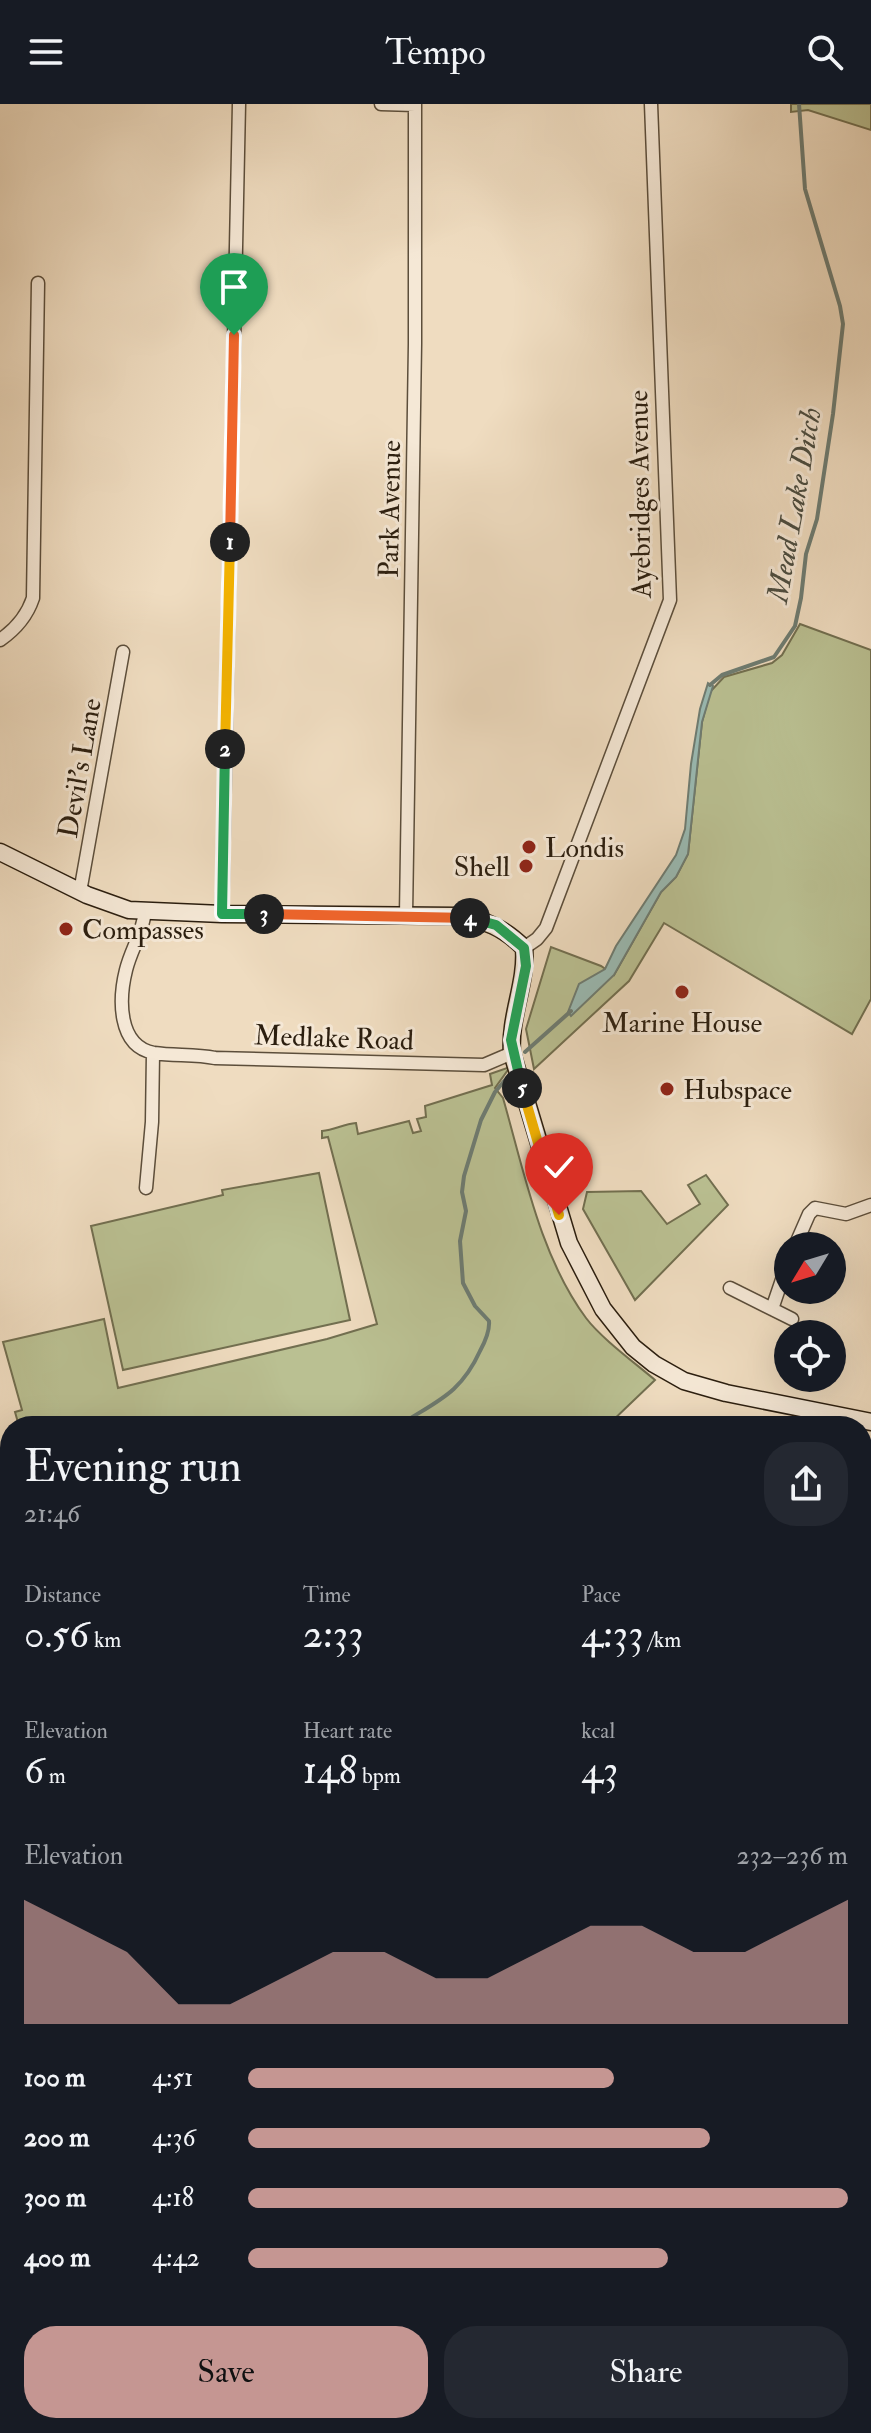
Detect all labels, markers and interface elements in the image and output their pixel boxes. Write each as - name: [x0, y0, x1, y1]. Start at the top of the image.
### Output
- icon: menu: [24, 30, 68, 74]
- text: Tempo: [385, 30, 486, 75]
- icon: search: [803, 30, 847, 74]
- pin: [200, 253, 268, 335]
- icon: arrive: [212, 265, 256, 309]
- street label: Ayebridges Avenue: [621, 389, 660, 599]
- water label: Mead Lake Ditch: [759, 405, 830, 607]
- street label: Park Avenue: [372, 439, 409, 578]
- pin: 1: [210, 522, 250, 562]
- text: 1: [226, 528, 234, 556]
- street label: Devil's Lane: [51, 695, 110, 841]
- pin: 2: [205, 729, 245, 769]
- text: 2: [219, 735, 231, 763]
- place label: Londis: [545, 831, 624, 866]
- marker: Londis: [520, 838, 538, 856]
- place label: Shell: [454, 850, 510, 885]
- marker: Shell: [517, 857, 535, 875]
- pin: 3: [244, 894, 284, 934]
- pin: 4: [450, 898, 490, 938]
- text: 3: [260, 900, 268, 928]
- text: 4: [464, 904, 476, 932]
- place label: Compasses: [82, 913, 204, 948]
- marker: Compasses: [57, 920, 75, 938]
- marker: Marine House: [673, 983, 691, 1001]
- place label: Marine House: [602, 1006, 762, 1041]
- street label: Medlake Road: [253, 1018, 415, 1059]
- pin: 5: [502, 1068, 542, 1108]
- place label: Hubspace: [683, 1073, 792, 1108]
- text: 5: [517, 1074, 527, 1102]
- marker: Hubspace: [658, 1080, 676, 1098]
- pin: [525, 1133, 593, 1215]
- icon: check: [537, 1145, 581, 1189]
- north arrow: [774, 1232, 846, 1304]
- map controls: [774, 1232, 846, 1392]
- button: locate: [774, 1320, 846, 1392]
- text: Evening run: [24, 1440, 242, 1495]
- button: share: [764, 1442, 848, 1526]
- text: 21:46: [24, 1498, 80, 1530]
- text: Distance: [24, 1581, 101, 1609]
- text: Time: [303, 1581, 351, 1609]
- text: Pace: [581, 1581, 621, 1609]
- text: 0.56: [24, 1609, 89, 1660]
- text: 2:33: [303, 1609, 364, 1660]
- text: 4:33: [581, 1609, 644, 1660]
- text: km: [89, 1626, 121, 1654]
- text: /km: [644, 1626, 681, 1654]
- text: Elevation: [24, 1717, 108, 1745]
- text: Heart rate: [303, 1717, 392, 1745]
- text: kcal: [581, 1717, 615, 1745]
- text: 6: [24, 1745, 44, 1796]
- text: 148: [303, 1745, 357, 1796]
- text: 43: [581, 1745, 618, 1796]
- text: m: [44, 1762, 66, 1790]
- text: bpm: [357, 1762, 401, 1790]
- text: Elevation: [24, 1840, 123, 1872]
- text: 232–236 m: [737, 1840, 848, 1872]
- text: 100 m: [24, 2062, 85, 2094]
- text: 4:51: [152, 2062, 193, 2094]
- text: 200 m: [24, 2122, 89, 2154]
- text: 4:36: [152, 2122, 196, 2154]
- text: 300 m: [24, 2182, 86, 2214]
- text: 4:18: [152, 2182, 194, 2214]
- text: 400 m: [24, 2242, 90, 2274]
- text: 4:42: [152, 2242, 200, 2274]
- button: Save: [24, 2326, 428, 2418]
- button: Share: [444, 2326, 848, 2418]

